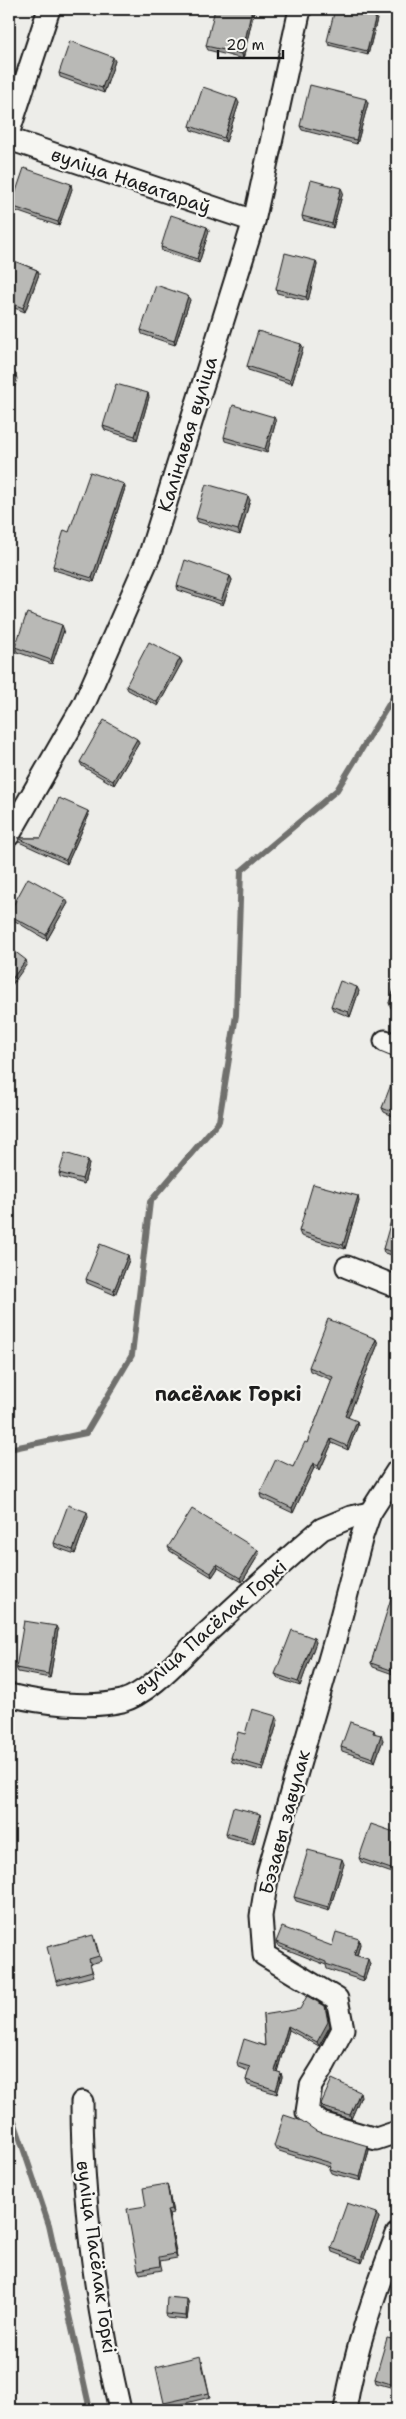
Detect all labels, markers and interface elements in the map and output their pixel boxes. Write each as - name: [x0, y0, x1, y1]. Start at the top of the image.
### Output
- scale bar: [218, 28, 284, 60]
- text: 20 m: [226, 35, 265, 55]
- street label: вуліца Наватараў: [48, 141, 214, 219]
- street label: Калінавая вуліца: [152, 353, 223, 515]
- district label: пасёлак Горкі: [154, 1381, 302, 1407]
- street label: вуліца Пасёлак Горкі: [129, 1554, 292, 1701]
- street label: Бэзавы завулак: [253, 1747, 316, 1897]
- street label: вуліца Пасёлак Горкі: [71, 2159, 122, 2355]

